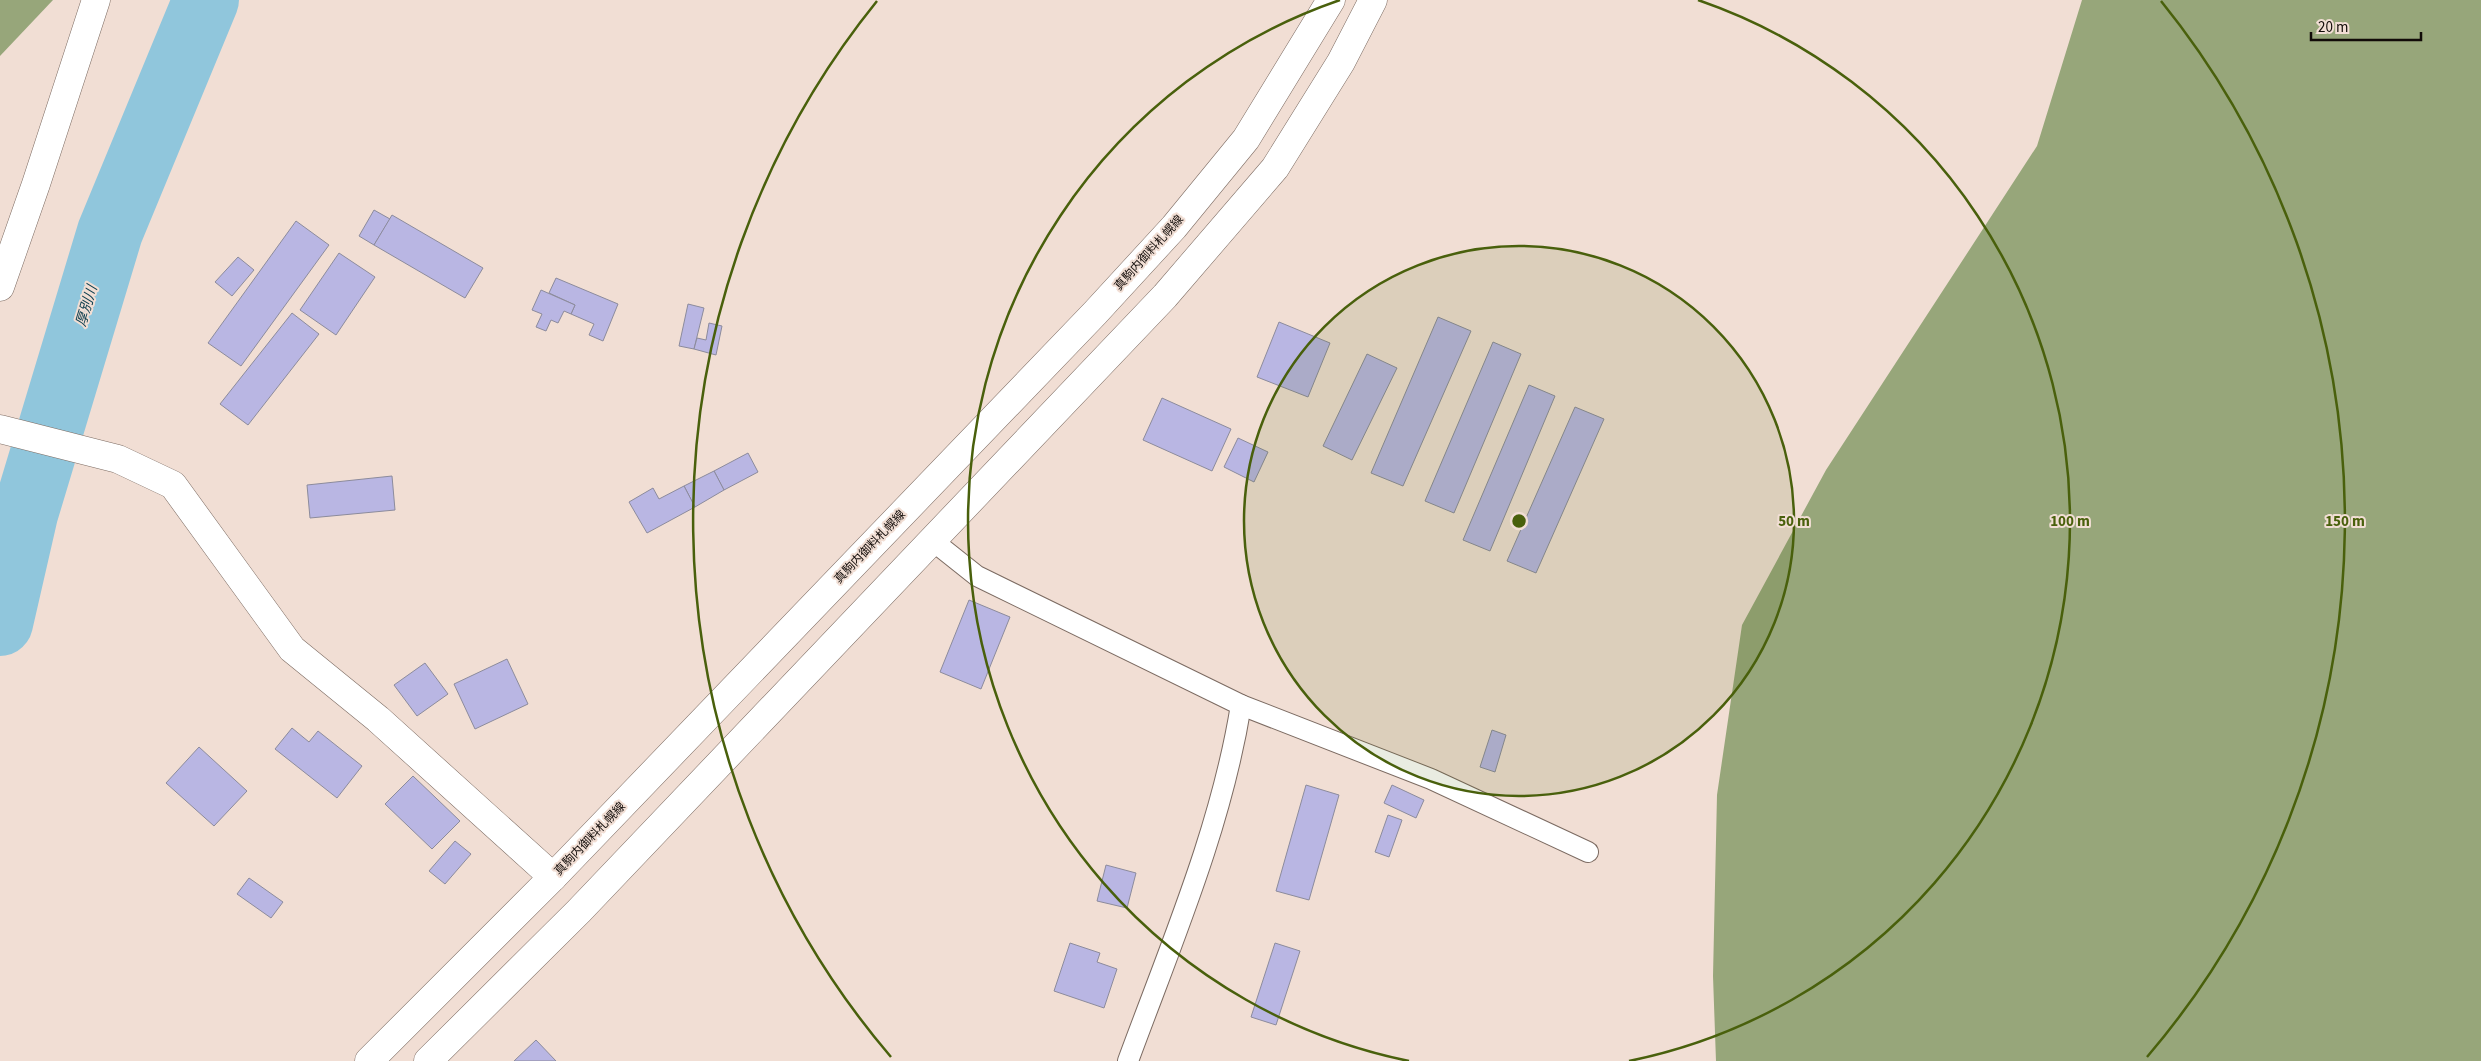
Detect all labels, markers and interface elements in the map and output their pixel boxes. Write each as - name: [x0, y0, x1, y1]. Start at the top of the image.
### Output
- scale bar: [2311, 10, 2421, 42]
- text: 20 m: [2318, 17, 2348, 38]
- street label: 真駒内御料札幌線: [1111, 212, 1187, 294]
- water label: 厚別川: [71, 281, 103, 329]
- street label: 真駒内御料札幌線: [831, 507, 909, 587]
- text: 50 m: [1778, 511, 1810, 532]
- text: 100 m: [2050, 511, 2090, 532]
- text: 150 m: [2325, 511, 2365, 532]
- centre of rings: [1510, 512, 1528, 530]
- street label: 真駒内御料札幌線: [551, 799, 629, 879]

